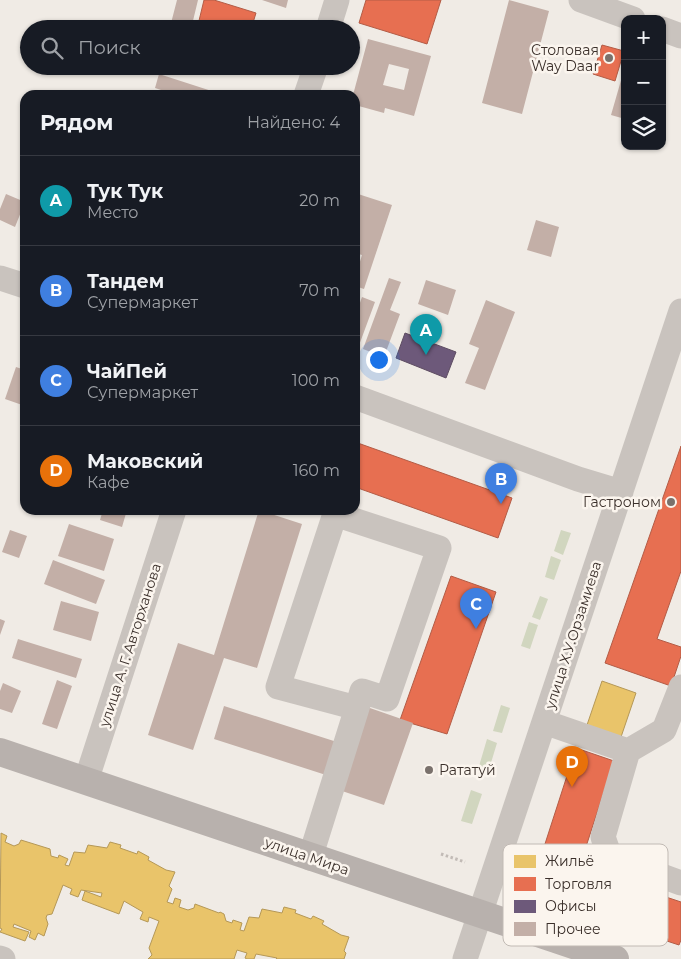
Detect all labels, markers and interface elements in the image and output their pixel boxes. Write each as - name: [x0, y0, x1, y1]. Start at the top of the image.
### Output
- map controls: [621, 15, 666, 150]
- button: +: [621, 15, 666, 60]
- search box: [20, 20, 360, 75]
- icon: search: [38, 34, 66, 62]
- text: Поиск: [78, 36, 141, 59]
- place label: Столовая Way Daar: [531, 41, 599, 75]
- marker: Столовая Way Daar: [603, 52, 615, 64]
- button: −: [621, 60, 666, 105]
- button: layers: [621, 105, 666, 150]
- text: Рядом: [40, 110, 113, 135]
- text: Найдено: 4: [247, 113, 340, 132]
- text: Тук Тук: [87, 180, 163, 203]
- text: A: [50, 191, 62, 210]
- text: 20 m: [299, 191, 340, 210]
- text: Место: [87, 203, 139, 222]
- text: Тандем: [87, 270, 164, 293]
- text: B: [50, 281, 62, 300]
- text: 70 m: [299, 281, 340, 300]
- text: Супермаркет: [87, 293, 198, 312]
- pin: A: [410, 314, 442, 355]
- your location: [366, 347, 392, 373]
- text: ЧайПей: [87, 360, 167, 383]
- text: C: [50, 371, 62, 390]
- text: 100 m: [292, 371, 340, 390]
- text: Супермаркет: [87, 383, 198, 402]
- text: Маковский: [87, 450, 203, 473]
- text: D: [49, 461, 63, 480]
- text: 160 m: [293, 461, 340, 480]
- pin: B: [485, 463, 517, 504]
- text: Кафе: [87, 473, 130, 492]
- place label: Гастроном: [583, 493, 661, 511]
- marker: Гастроном: [665, 496, 677, 508]
- street label: улица Х.У.Орзамиева: [540, 559, 605, 712]
- street label: улица А. Г. Авторханова: [95, 561, 165, 730]
- pin: C: [460, 588, 492, 629]
- pin: D: [556, 746, 588, 787]
- place label: Рататуй: [439, 761, 496, 779]
- marker: Рататуй: [423, 764, 435, 776]
- street label: улица Мира: [261, 833, 352, 879]
- legend: [503, 844, 668, 946]
- text: Жильё: [545, 852, 594, 870]
- text: Торговля: [545, 875, 612, 893]
- text: Офисы: [545, 897, 596, 915]
- text: Прочее: [545, 920, 601, 938]

